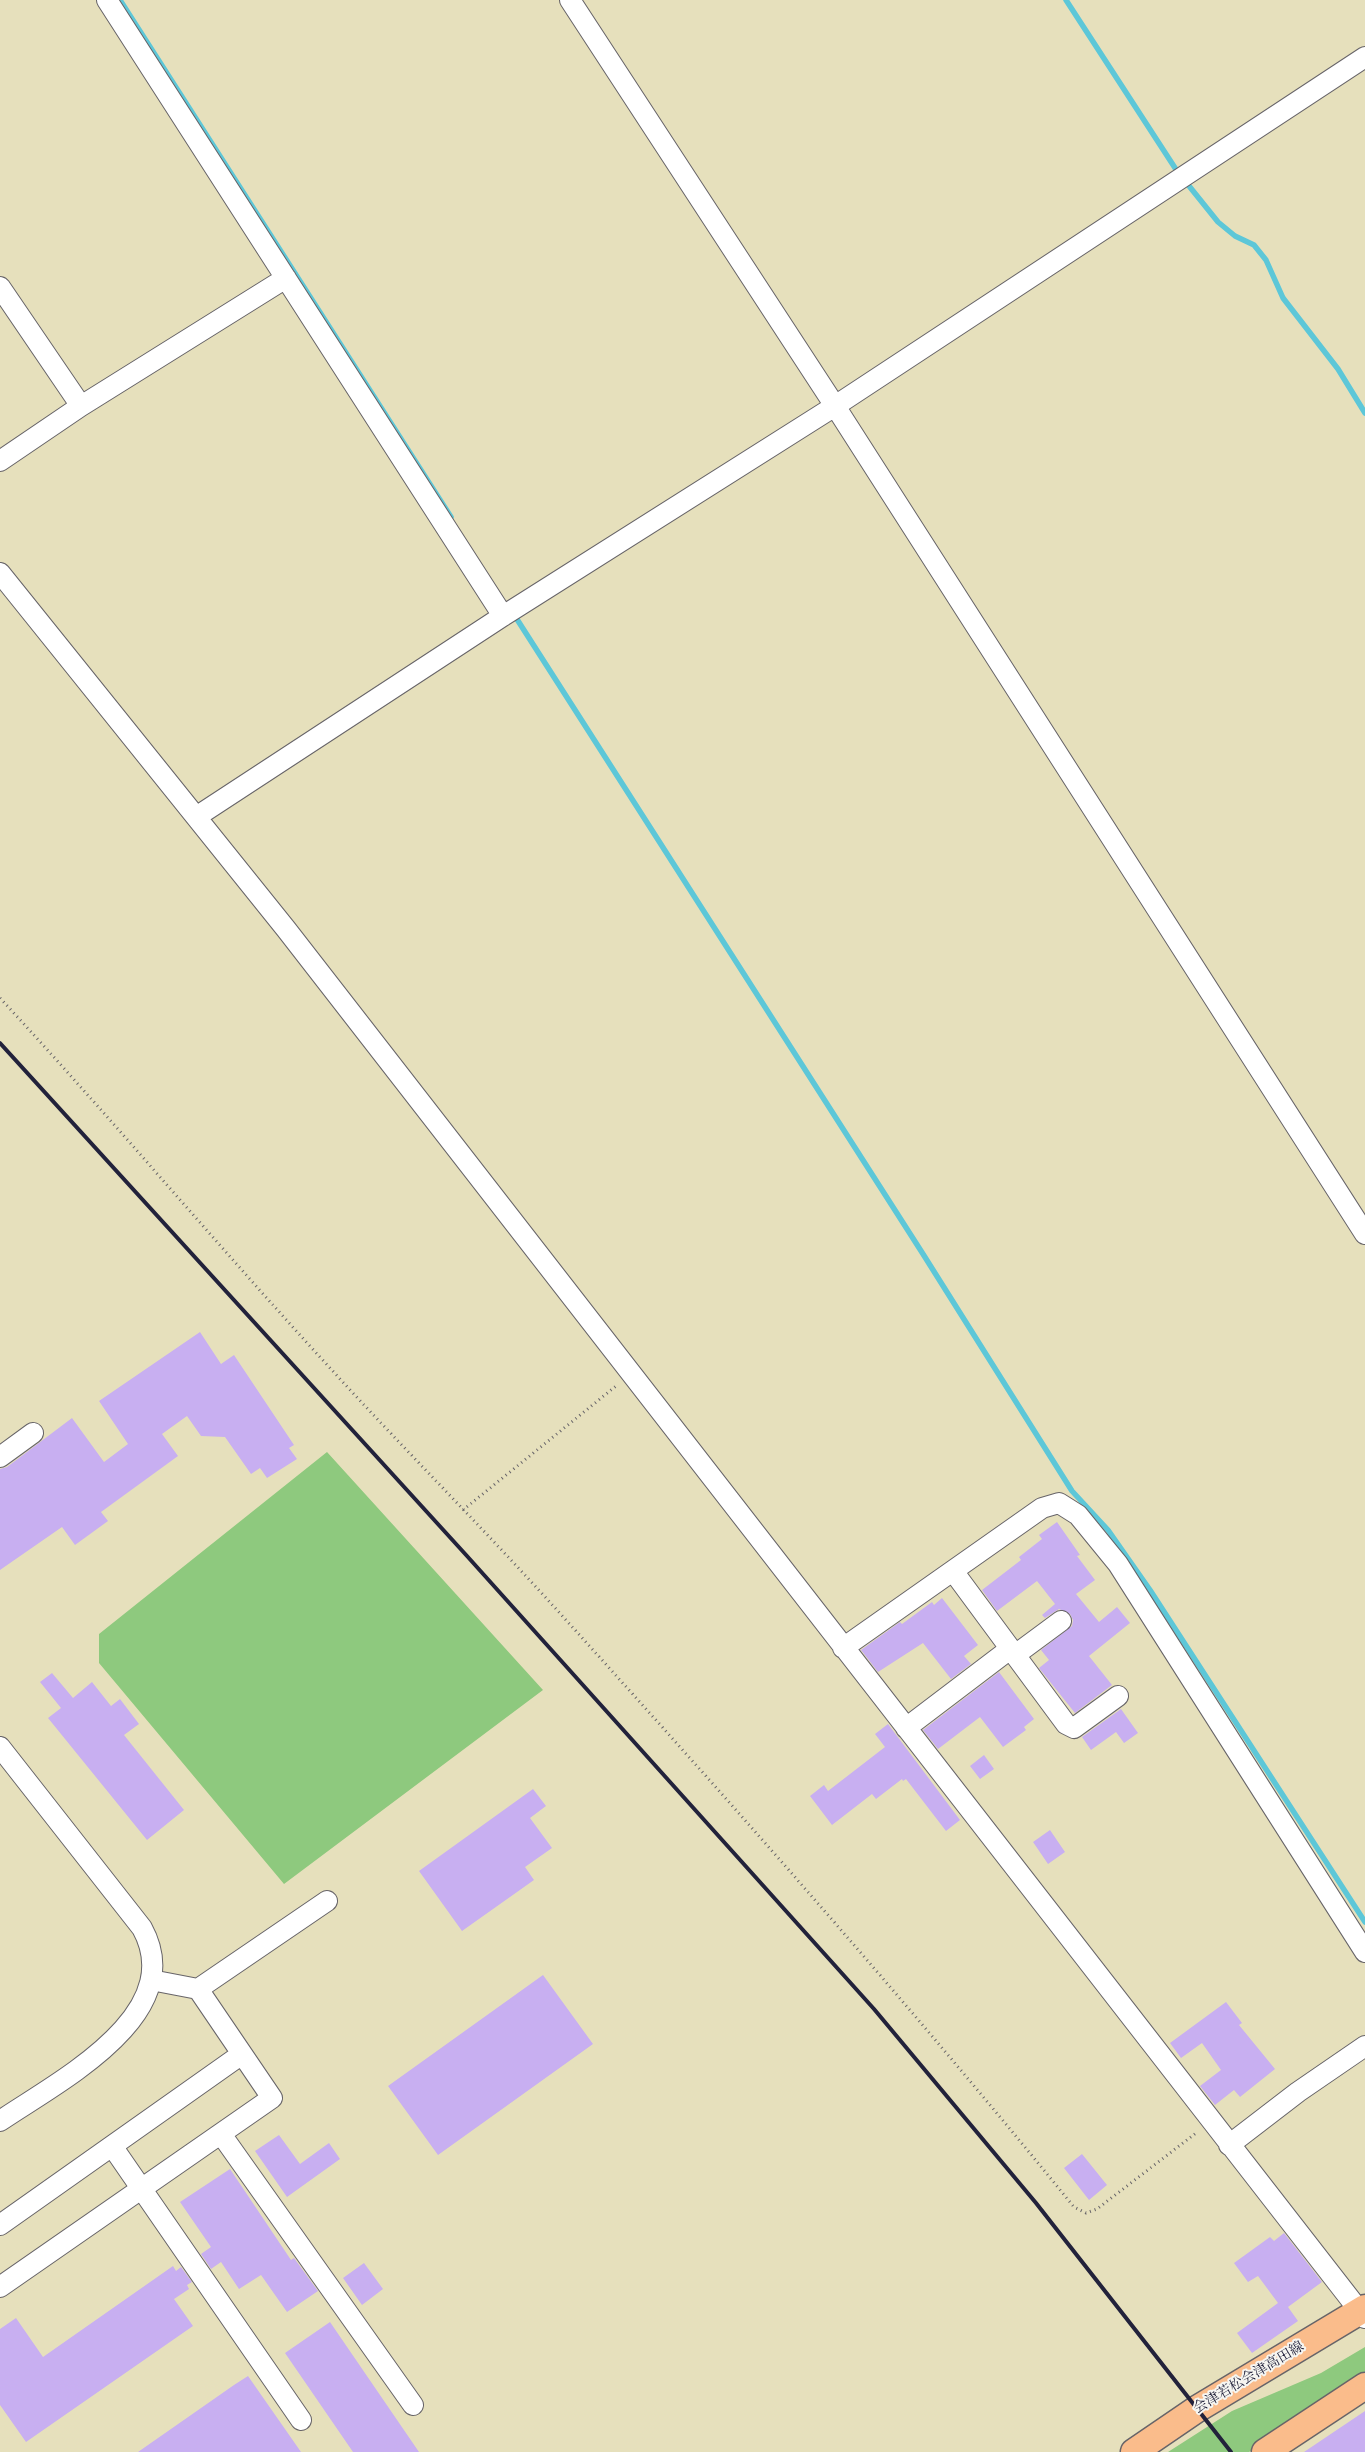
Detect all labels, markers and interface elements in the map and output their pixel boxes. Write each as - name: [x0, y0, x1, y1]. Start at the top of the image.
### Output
- street label: 会津若松会津高田線: [1191, 2338, 1307, 2418]

